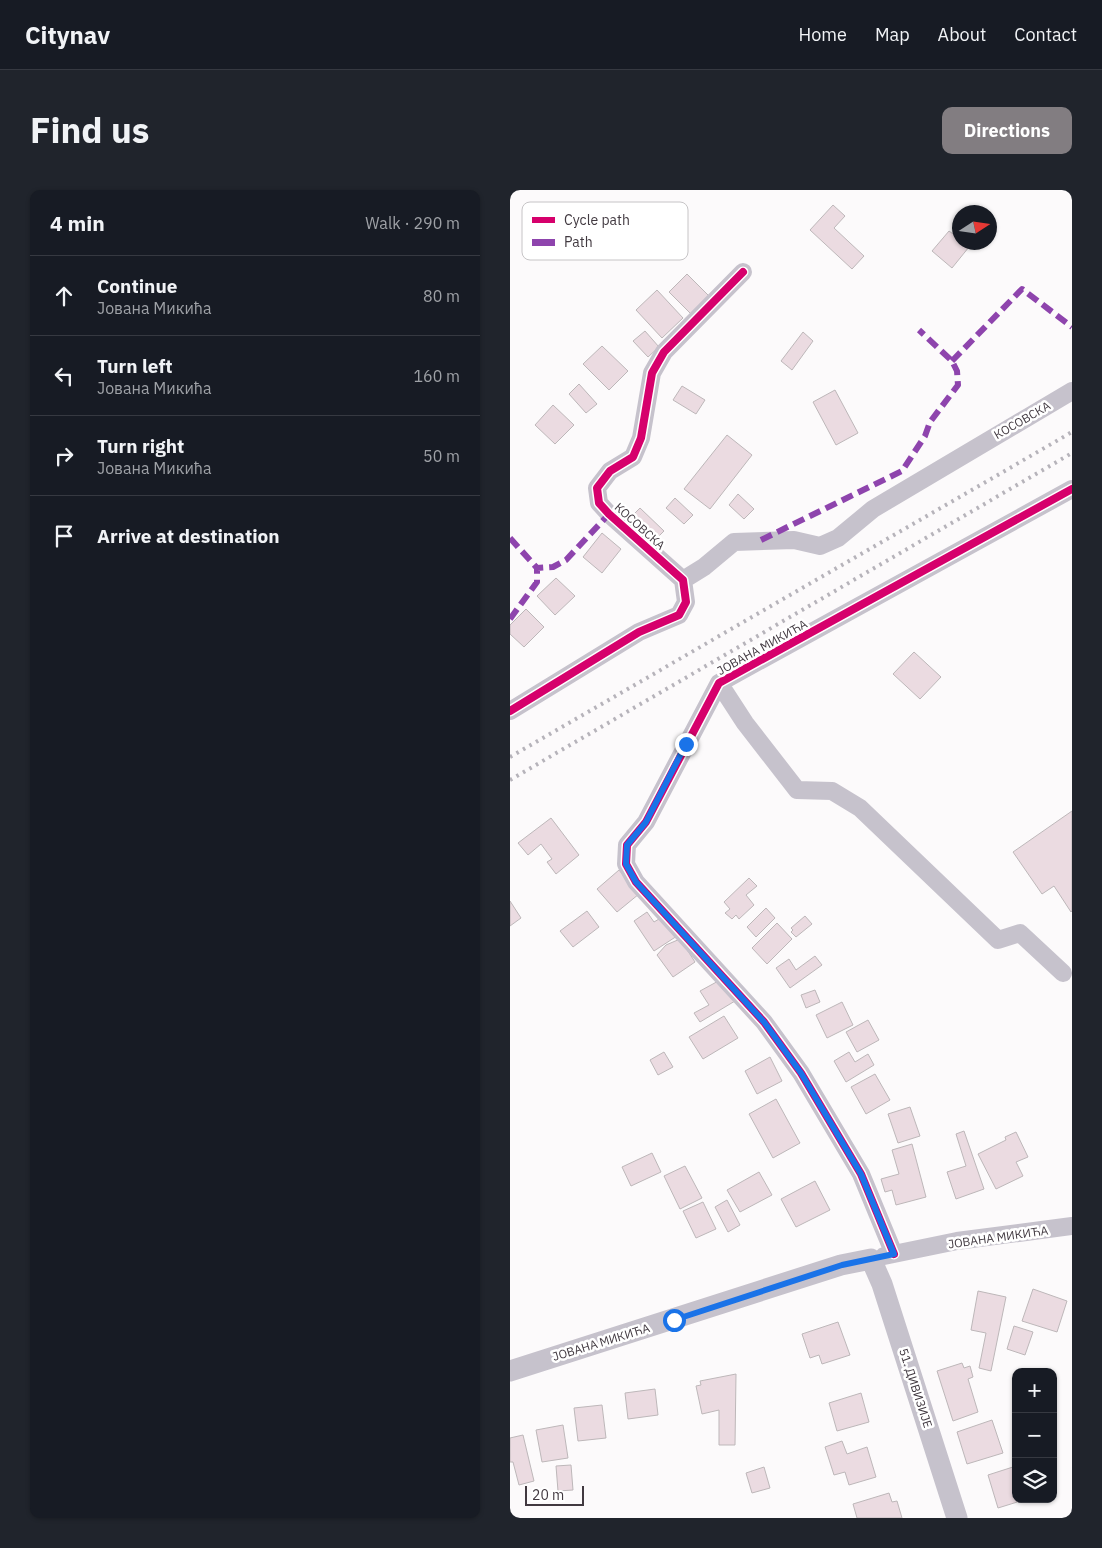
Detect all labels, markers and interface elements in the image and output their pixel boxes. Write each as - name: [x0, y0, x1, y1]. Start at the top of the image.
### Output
- text: Citynav: [25, 19, 110, 51]
- text: Home: [799, 23, 847, 46]
- text: Map: [875, 23, 910, 46]
- text: About: [938, 23, 986, 46]
- text: Contact: [1014, 23, 1077, 46]
- text: Find us: [30, 107, 149, 153]
- button: Directions: [942, 107, 1072, 154]
- legend: [522, 202, 688, 260]
- north arrow: [952, 205, 997, 250]
- text: 4 min: [50, 209, 105, 237]
- text: Cycle path: [564, 211, 630, 229]
- text: Walk · 290 m: [365, 213, 460, 233]
- text: Path: [564, 233, 593, 251]
- text: Continue: [97, 274, 177, 298]
- icon: ahead: [50, 282, 78, 310]
- text: 80 m: [423, 286, 460, 306]
- text: Јована Микића: [97, 298, 211, 318]
- text: Turn left: [97, 354, 173, 378]
- icon: left: [50, 362, 78, 390]
- text: 160 m: [413, 366, 460, 386]
- text: Јована Микића: [97, 378, 211, 398]
- street label: КОСОВСКА: [991, 398, 1053, 442]
- text: Turn right: [97, 434, 184, 458]
- icon: right: [50, 442, 78, 470]
- text: 50 m: [423, 446, 460, 466]
- text: Јована Микића: [97, 458, 211, 478]
- street label: КОСОВСКА: [612, 499, 669, 553]
- icon: arrive: [50, 522, 78, 550]
- text: Arrive at destination: [97, 524, 280, 548]
- street label: ЈОВАНА МИКИЋА: [714, 616, 810, 678]
- route end: [675, 733, 698, 756]
- street label: ЈОВАНА МИКИЋА: [947, 1223, 1049, 1251]
- route start: [663, 1309, 686, 1332]
- street label: ЈОВАНА МИКИЋА: [551, 1320, 652, 1364]
- street label: 51. ДИВИЗИЈЕ: [896, 1346, 936, 1430]
- map controls: [1012, 1368, 1057, 1503]
- button: +: [1012, 1368, 1057, 1413]
- button: −: [1012, 1413, 1057, 1458]
- button: layers: [1012, 1458, 1057, 1503]
- scale bar: [525, 1483, 584, 1506]
- text: 20 m: [532, 1486, 564, 1504]

